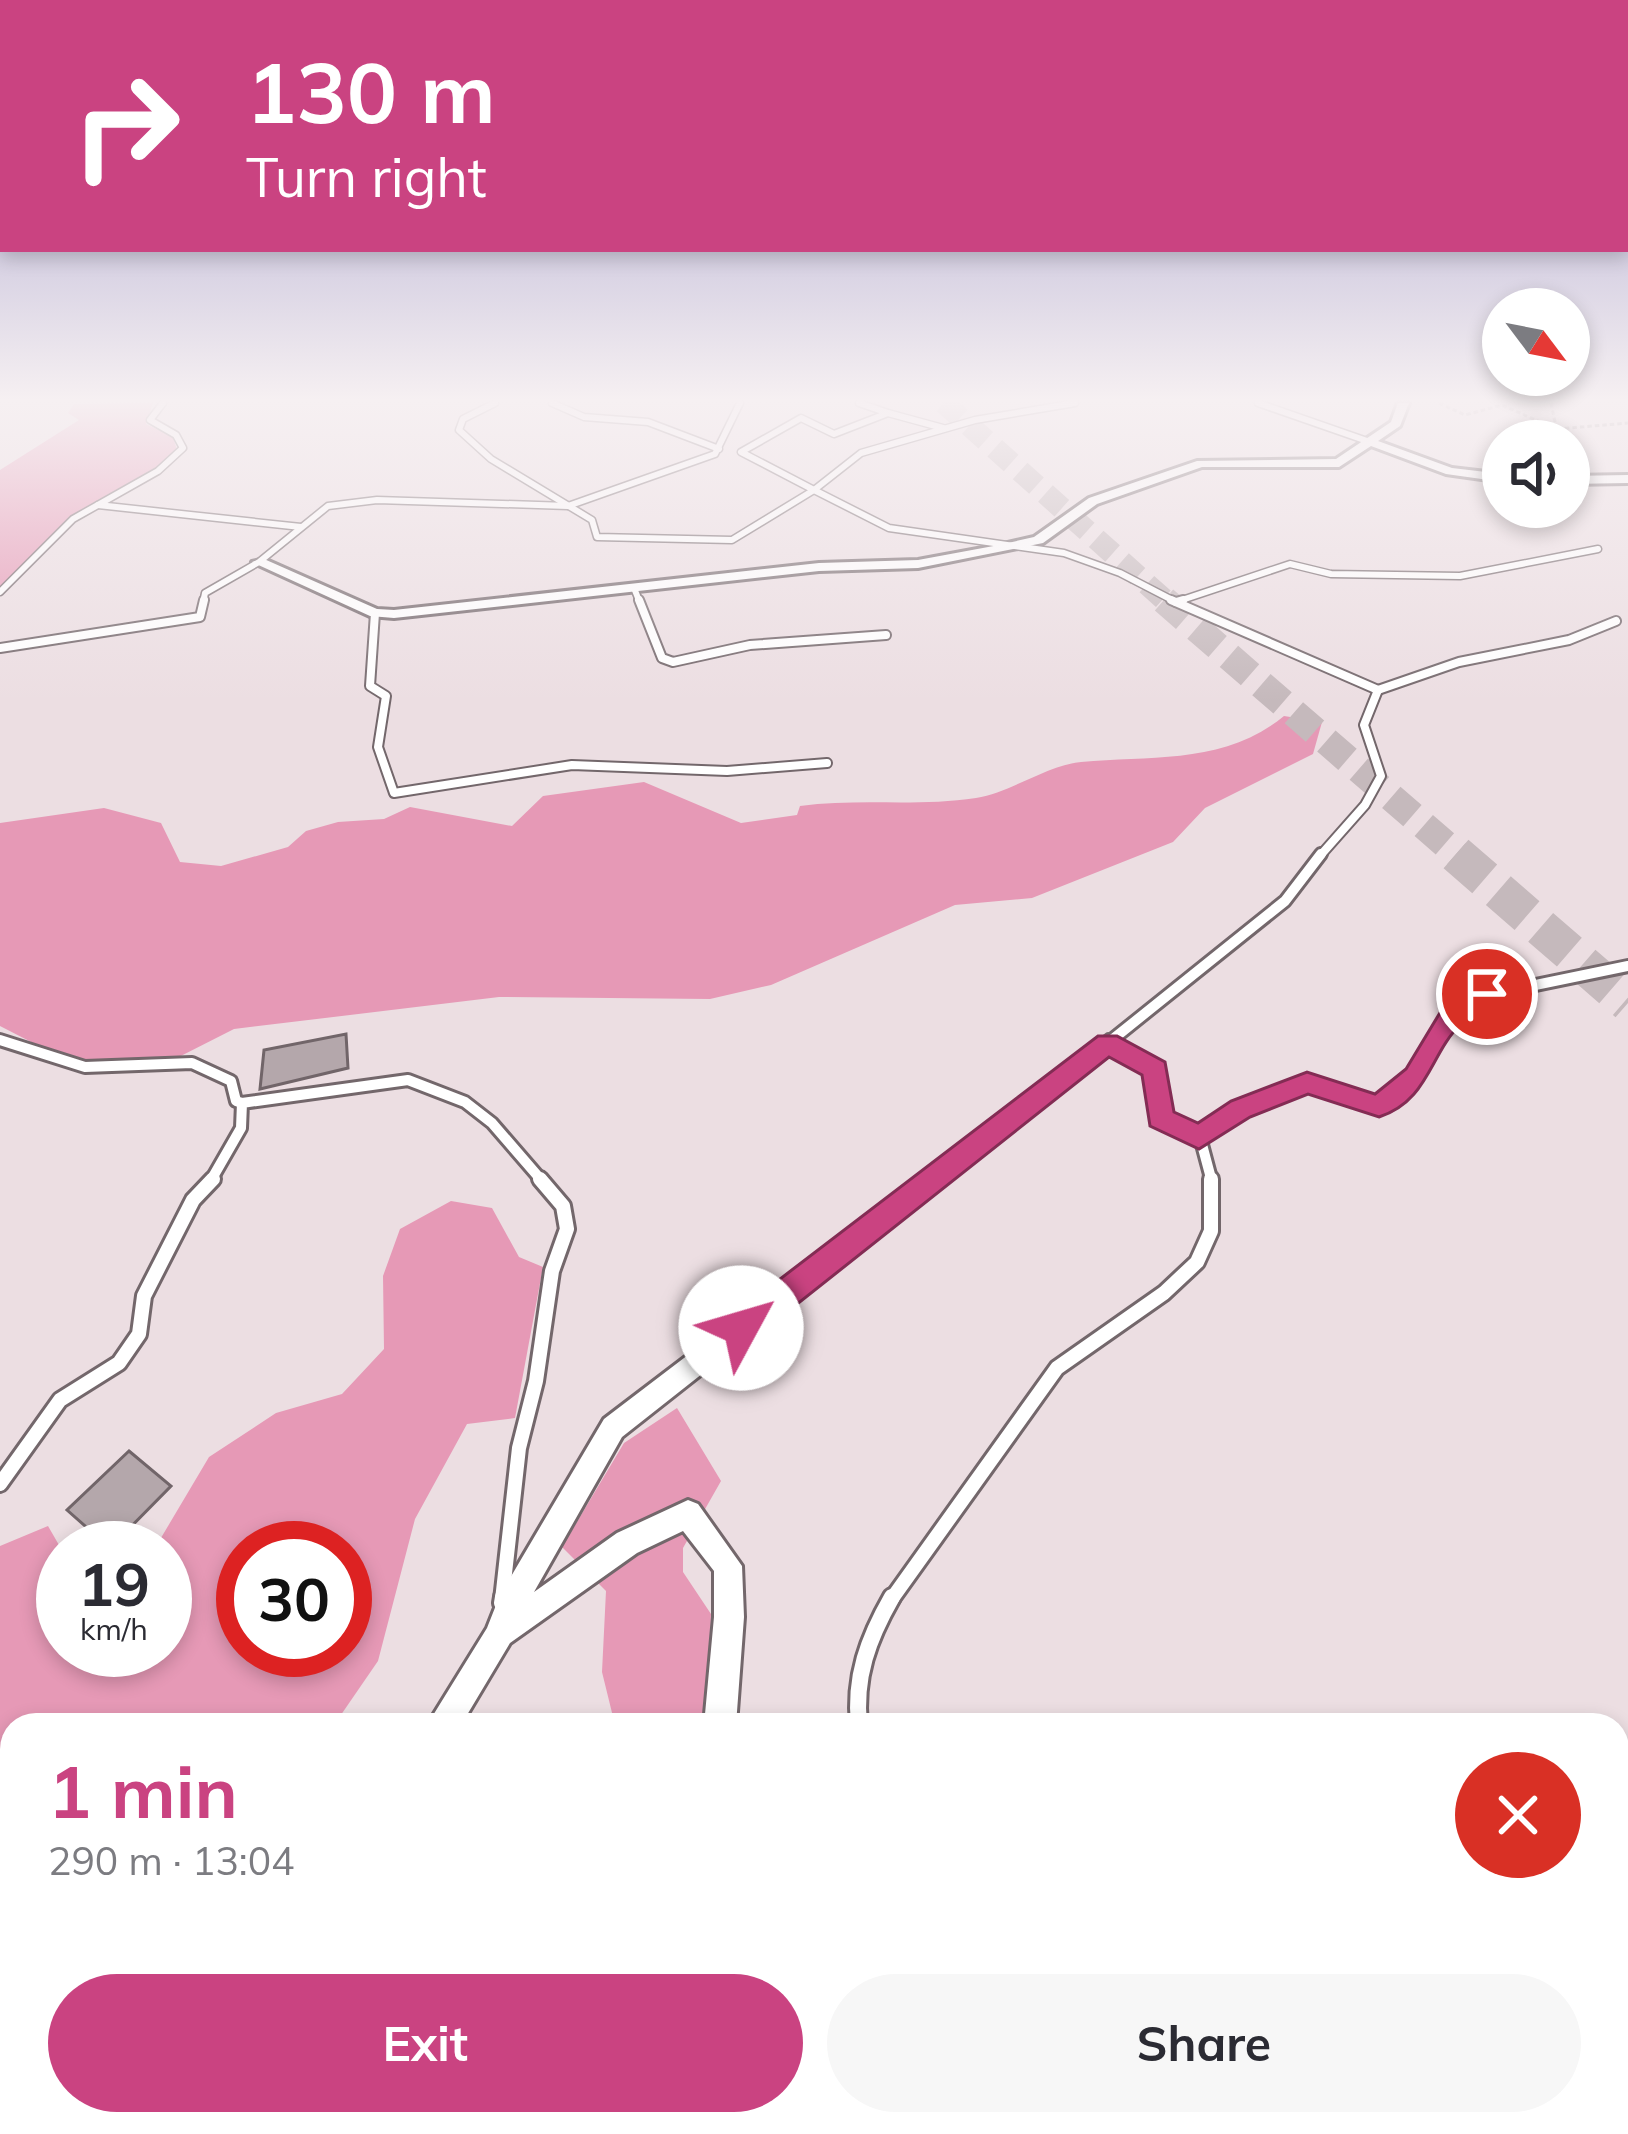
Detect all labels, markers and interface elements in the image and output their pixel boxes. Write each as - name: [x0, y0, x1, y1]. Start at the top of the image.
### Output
- text: 130 m: [246, 39, 496, 144]
- icon: right: [48, 48, 204, 204]
- text: Turn right: [246, 143, 487, 211]
- north arrow: [1482, 288, 1590, 396]
- map controls: [1482, 288, 1590, 528]
- button: sound: [1482, 420, 1590, 528]
- pin: [1436, 943, 1538, 1045]
- icon: arrive: [1454, 961, 1520, 1027]
- position arrow: [678, 1265, 804, 1391]
- speed limit sign: 30: [216, 1521, 372, 1677]
- text: 19: [78, 1546, 150, 1621]
- text: km/h: [80, 1610, 148, 1648]
- text: 1 min: [48, 1746, 238, 1836]
- button: close: [1455, 1752, 1581, 1878]
- text: 290 m · 13:04: [48, 1836, 294, 1885]
- button: Exit: [48, 1974, 803, 2112]
- button: Share: [827, 1974, 1581, 2112]

